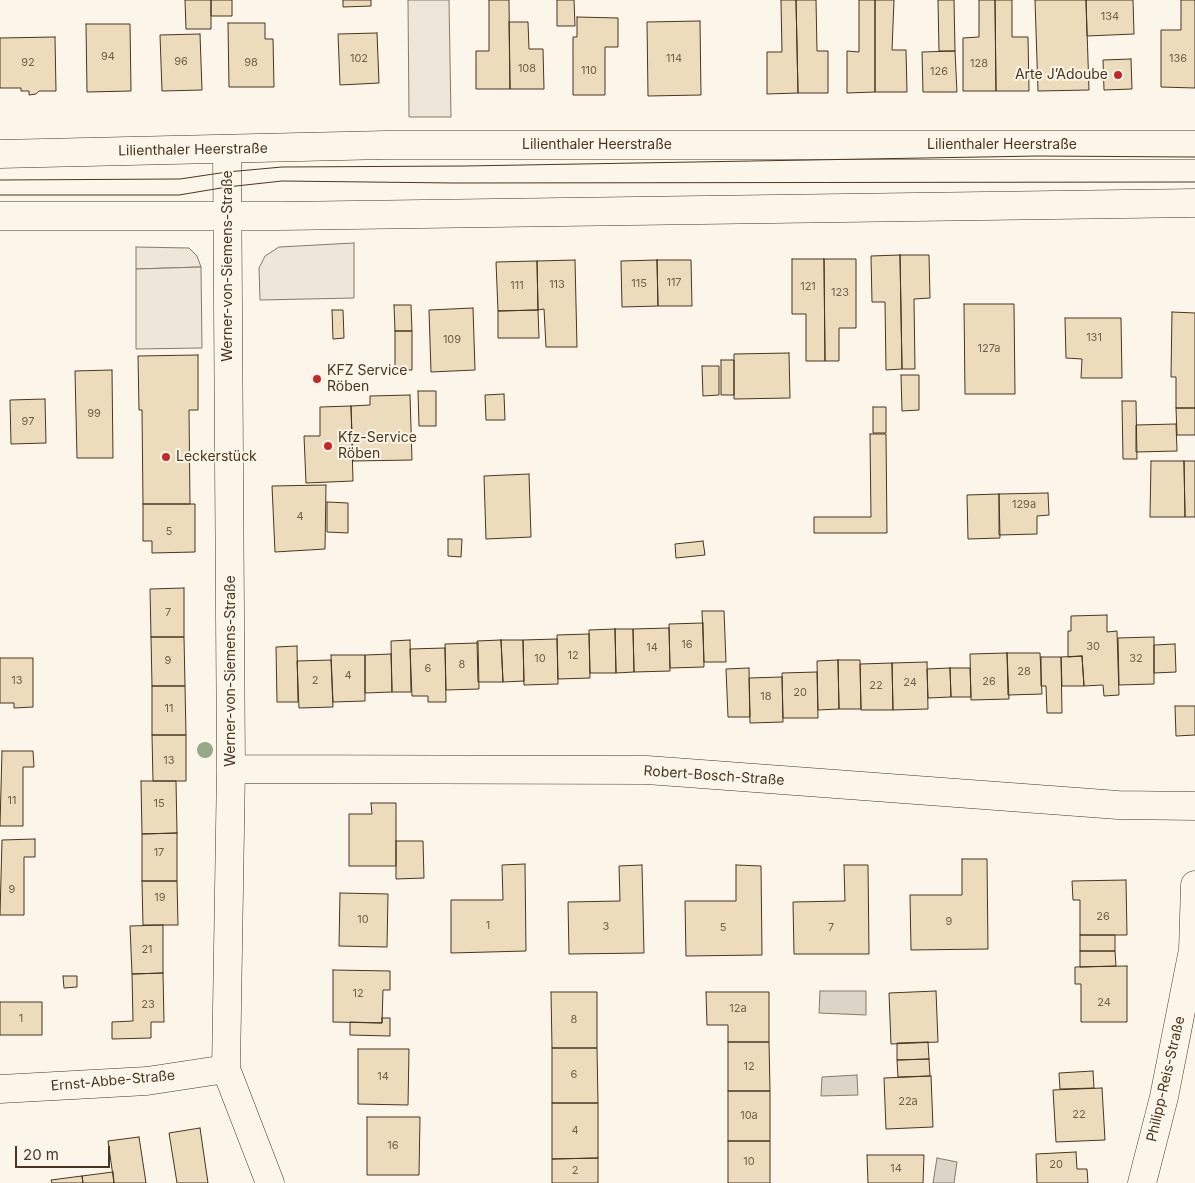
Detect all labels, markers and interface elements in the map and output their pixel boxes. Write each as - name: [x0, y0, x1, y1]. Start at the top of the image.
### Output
- house number: 134: [1101, 10, 1119, 24]
- house number: 94: [101, 50, 115, 64]
- house number: 102: [350, 52, 368, 66]
- house number: 114: [666, 52, 682, 66]
- house number: 136: [1169, 52, 1187, 66]
- house number: 96: [174, 55, 188, 69]
- house number: 92: [21, 56, 35, 70]
- house number: 98: [244, 56, 258, 70]
- house number: 128: [970, 57, 988, 71]
- house number: 108: [518, 62, 536, 76]
- house number: 110: [581, 64, 597, 78]
- house number: 126: [930, 65, 948, 79]
- place label: Arte J’Adoube: [1015, 67, 1108, 83]
- marker: Arte J’Adoube: [1112, 69, 1124, 81]
- street label: Lilienthaler Heerstraße: [522, 137, 672, 153]
- street label: Lilienthaler Heerstraße: [927, 137, 1077, 153]
- street label: Lilienthaler Heerstraße: [118, 140, 268, 160]
- street label: Werner-von-Siemens-Straße: [220, 170, 236, 362]
- house number: 117: [666, 276, 682, 290]
- house number: 115: [631, 277, 647, 291]
- house number: 113: [549, 278, 565, 292]
- house number: 111: [510, 279, 524, 293]
- house number: 121: [800, 280, 816, 294]
- house number: 123: [831, 286, 849, 300]
- house number: 131: [1086, 331, 1102, 345]
- house number: 109: [443, 333, 461, 347]
- house number: 127a: [977, 342, 1001, 356]
- place label: KFZ Service Röben: [327, 363, 407, 396]
- marker: KFZ Service Röben: [311, 373, 323, 385]
- house number: 99: [87, 407, 101, 421]
- house number: 97: [22, 415, 34, 429]
- place label: Kfz-Service Röben: [338, 430, 417, 462]
- marker: Kfz-Service Röben: [322, 440, 334, 452]
- place label: Leckerstück: [176, 449, 257, 465]
- marker: Leckerstück: [160, 451, 172, 463]
- house number: 129a: [1012, 498, 1036, 512]
- house number: 4: [296, 510, 304, 524]
- house number: 5: [166, 525, 172, 539]
- street label: Werner-von-Siemens-Straße: [223, 575, 239, 767]
- house number: 7: [165, 606, 171, 620]
- house number: 16: [681, 638, 693, 652]
- house number: 30: [1086, 640, 1100, 654]
- house number: 14: [646, 641, 658, 655]
- house number: 12: [567, 649, 579, 663]
- house number: 10: [534, 652, 546, 666]
- house number: 32: [1129, 652, 1143, 666]
- house number: 9: [165, 654, 171, 668]
- house number: 8: [459, 658, 465, 672]
- house number: 6: [425, 662, 431, 676]
- house number: 28: [1017, 665, 1031, 679]
- house number: 4: [344, 669, 352, 683]
- house number: 13: [11, 674, 23, 688]
- house number: 2: [312, 674, 318, 688]
- house number: 26: [982, 675, 996, 689]
- house number: 24: [903, 676, 917, 690]
- house number: 22: [869, 679, 883, 693]
- house number: 20: [793, 686, 807, 700]
- house number: 18: [760, 690, 772, 704]
- house number: 11: [165, 702, 173, 716]
- house number: 13: [163, 754, 175, 768]
- street label: Robert-Bosch-Straße: [643, 763, 785, 789]
- house number: 11: [8, 794, 16, 808]
- house number: 15: [153, 797, 165, 811]
- house number: 17: [154, 846, 164, 860]
- house number: 9: [9, 883, 15, 897]
- house number: 19: [154, 891, 166, 905]
- house number: 26: [1096, 910, 1110, 924]
- house number: 10: [357, 913, 369, 927]
- house number: 9: [946, 915, 952, 929]
- house number: 1: [486, 919, 490, 933]
- house number: 3: [603, 920, 609, 934]
- house number: 5: [720, 921, 726, 935]
- house number: 7: [828, 921, 834, 935]
- house number: 21: [141, 943, 153, 957]
- house number: 12: [352, 987, 364, 1001]
- house number: 24: [1097, 996, 1111, 1010]
- house number: 23: [141, 998, 155, 1012]
- house number: 12a: [729, 1002, 747, 1016]
- house number: 1: [19, 1012, 23, 1026]
- house number: 8: [571, 1013, 577, 1027]
- street label: Philipp-Reis-Straße: [1143, 1014, 1189, 1144]
- house number: 12: [743, 1060, 755, 1074]
- street label: Ernst-Abbe-Straße: [50, 1067, 176, 1095]
- house number: 6: [571, 1068, 577, 1082]
- house number: 14: [377, 1070, 389, 1084]
- house number: 22a: [898, 1095, 918, 1109]
- house number: 22: [1072, 1108, 1086, 1122]
- house number: 10a: [740, 1109, 758, 1123]
- house number: 4: [571, 1124, 579, 1138]
- scale bar: [18, 1136, 112, 1168]
- house number: 16: [387, 1139, 399, 1153]
- text: 20 m: [23, 1145, 59, 1164]
- house number: 10: [743, 1155, 755, 1169]
- house number: 20: [1049, 1158, 1063, 1172]
- house number: 14: [890, 1162, 902, 1176]
- house number: 2: [572, 1164, 578, 1178]

